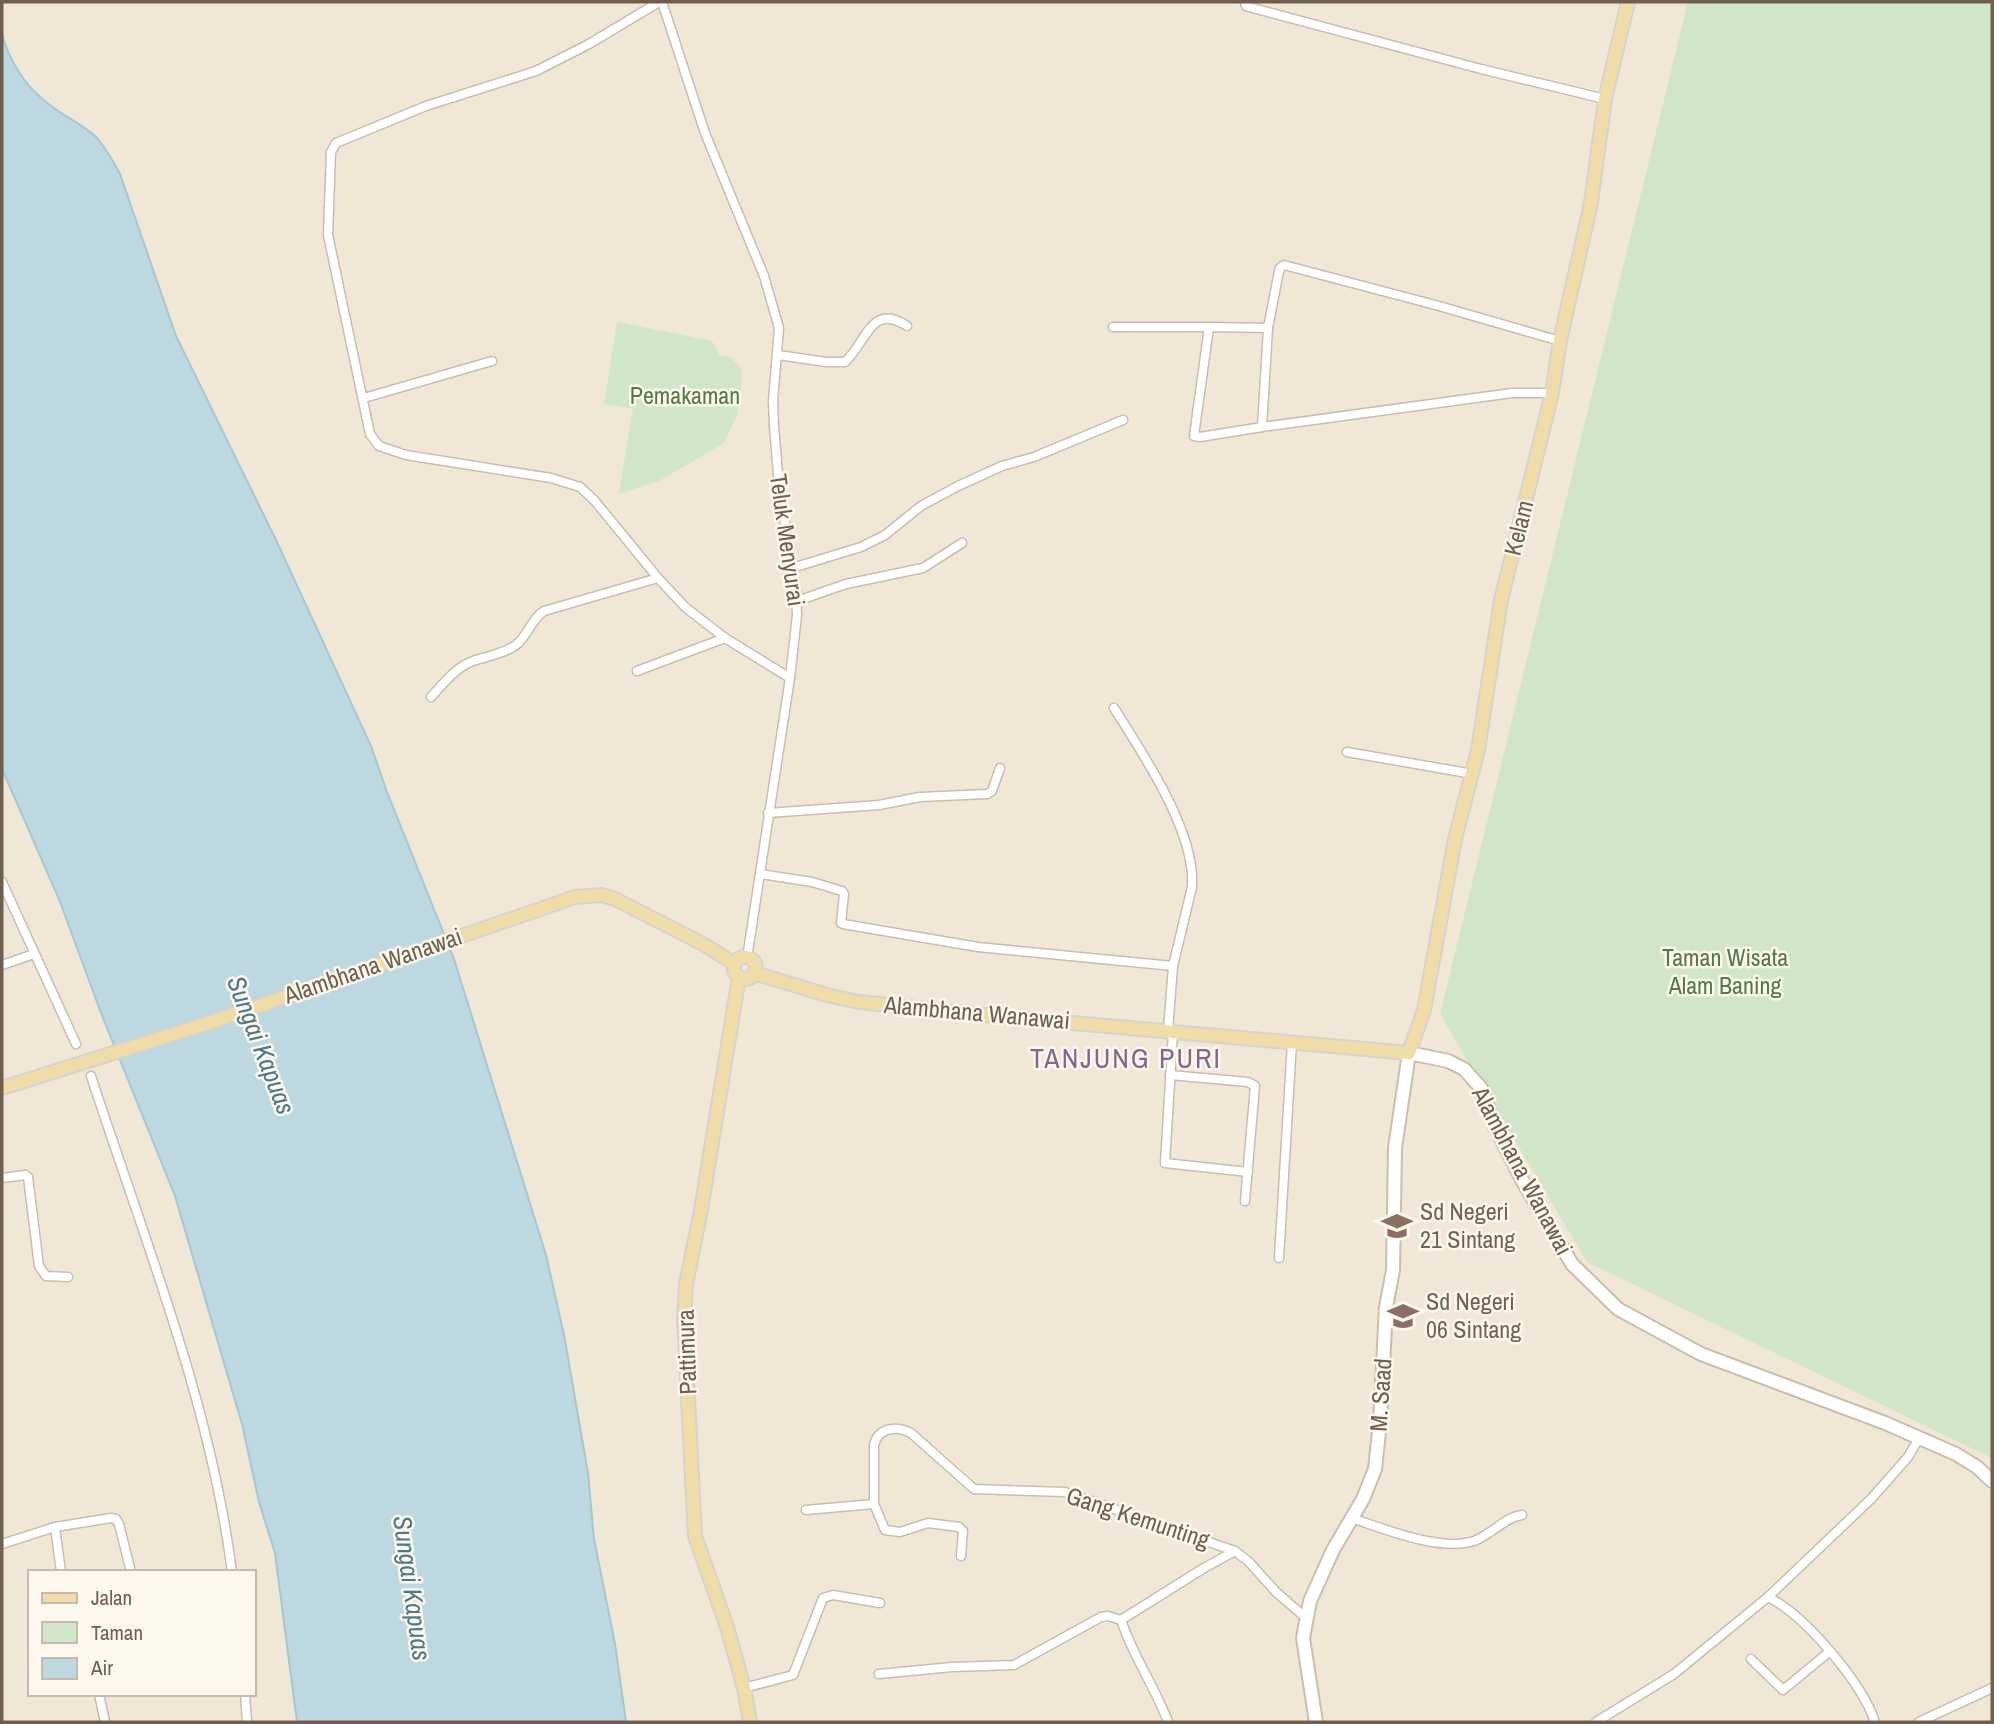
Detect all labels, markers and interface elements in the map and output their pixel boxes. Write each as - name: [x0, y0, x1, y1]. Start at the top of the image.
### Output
- park label: Pemakaman: [630, 379, 740, 411]
- street label: Teluk Menyurai: [763, 472, 813, 608]
- street label: Kelam: [1496, 497, 1540, 559]
- street label: Alambhana Wanawai: [278, 920, 466, 1011]
- park label: Taman Wisata Alam Baning: [1662, 941, 1788, 1001]
- water label: Sungai Kapuas: [219, 970, 304, 1119]
- street label: Alambhana Wanawai: [882, 988, 1071, 1036]
- district label: TANJUNG PURI: [1030, 1039, 1222, 1077]
- street label: Alambhana Wanawai: [1465, 1080, 1581, 1260]
- place label: Sd Negeri 21 Sintang: [1420, 1195, 1515, 1255]
- school or university icon: Sd Negeri 21 Sintang: [1380, 1209, 1414, 1243]
- place label: Sd Negeri 06 Sintang: [1426, 1285, 1521, 1345]
- school or university icon: Sd Negeri 06 Sintang: [1386, 1299, 1420, 1333]
- street label: Pattimura: [669, 1309, 703, 1395]
- street label: M. Saad: [1361, 1357, 1399, 1433]
- street label: Gang Kemunting: [1063, 1479, 1214, 1555]
- water label: Sungai Kapuas: [385, 1513, 440, 1663]
- legend: [28, 1570, 256, 1696]
- text: Jalan: [91, 1583, 132, 1612]
- text: Taman: [91, 1618, 143, 1647]
- text: Air: [90, 1653, 113, 1682]

